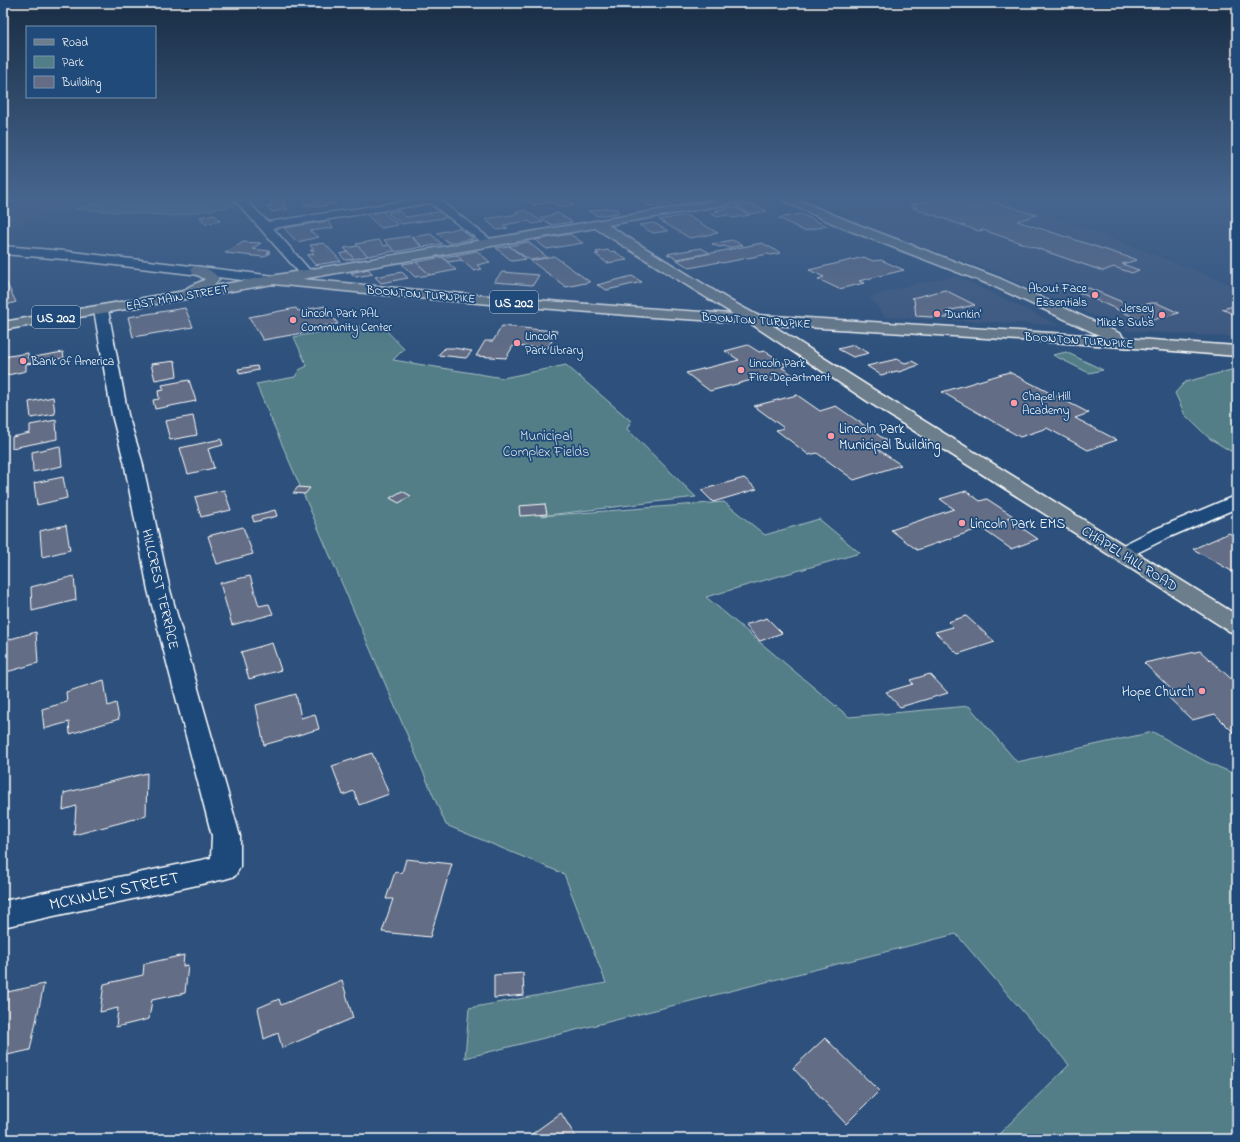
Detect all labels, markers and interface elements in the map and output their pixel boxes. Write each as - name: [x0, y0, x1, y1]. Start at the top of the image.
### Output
- legend: [26, 26, 156, 98]
- text: Road: [62, 34, 88, 52]
- text: Park: [62, 54, 84, 72]
- text: Building: [61, 74, 101, 93]
- street label: EAST MAIN STREET: [125, 280, 230, 316]
- place label: About Face Essentials: [1028, 280, 1088, 312]
- street label: BOONTON TURNPIKE: [365, 281, 476, 309]
- marker: About Face Essentials: [1090, 290, 1100, 300]
- road number: US 202: [490, 291, 538, 313]
- place label: Jersey Mike's Subs: [1097, 300, 1154, 332]
- place label: Lincoln Park PAL Community Center: [301, 305, 392, 338]
- road number: US 202: [32, 306, 80, 328]
- place label: Dunkin': [944, 306, 982, 324]
- street label: BOONTON TURNPIKE: [700, 308, 811, 334]
- marker: Dunkin': [932, 309, 942, 319]
- marker: Jersey Mike's Subs: [1157, 310, 1167, 320]
- marker: Lincoln Park PAL Community Center: [288, 315, 298, 325]
- place label: Lincoln Park Library: [525, 328, 584, 361]
- street label: BOONTON TURNPIKE: [1023, 328, 1134, 354]
- marker: Lincoln Park Library: [512, 338, 522, 348]
- place label: Bank of America: [30, 353, 114, 371]
- place label: Lincoln Park Fire Department: [748, 355, 831, 387]
- marker: Bank of America: [18, 356, 28, 366]
- marker: Lincoln Park Fire Department: [736, 365, 746, 375]
- place label: Chapel Hill Academy: [1022, 388, 1071, 421]
- marker: Chapel Hill Academy: [1009, 398, 1019, 408]
- place label: Lincoln Park Municipal Building: [839, 419, 941, 457]
- park label: Municipal Complex Fields: [503, 426, 589, 463]
- marker: Lincoln Park Municipal Building: [826, 431, 836, 441]
- place label: Lincoln Park EMS: [970, 514, 1065, 535]
- marker: Lincoln Park EMS: [957, 518, 967, 528]
- street label: CHAPEL HILL ROAD: [1077, 521, 1181, 597]
- street label: HILLCREST TERRACE: [135, 527, 184, 652]
- place label: Hope Church: [1122, 682, 1194, 703]
- marker: Hope Church: [1197, 686, 1207, 696]
- street label: MCKINLEY STREET: [47, 865, 182, 917]

